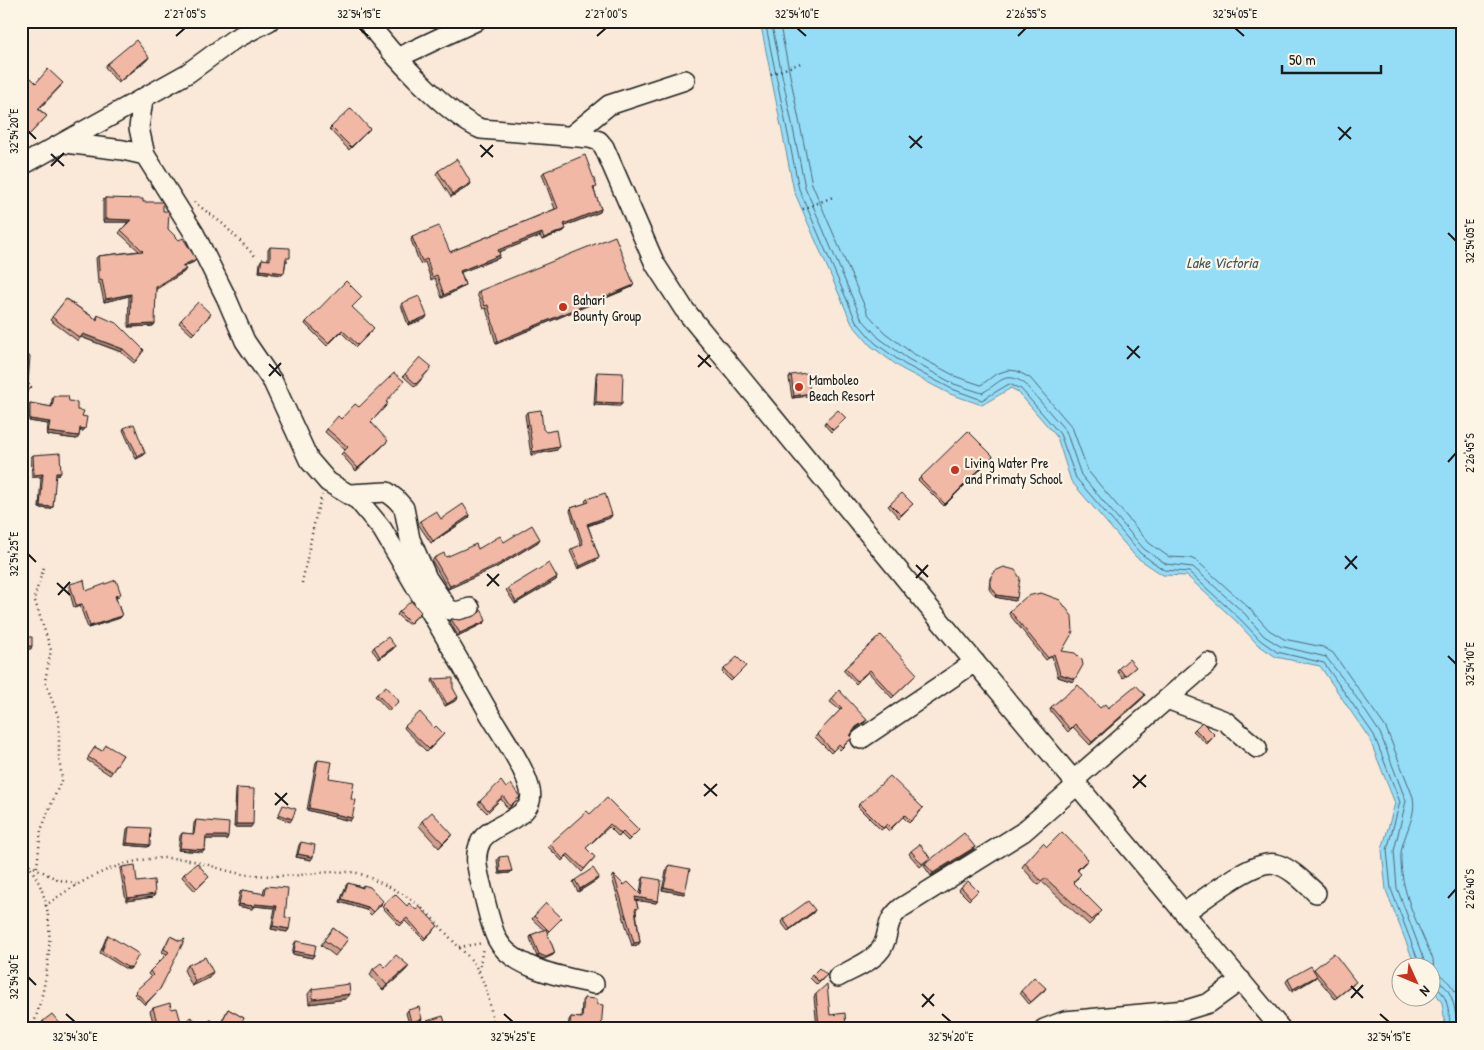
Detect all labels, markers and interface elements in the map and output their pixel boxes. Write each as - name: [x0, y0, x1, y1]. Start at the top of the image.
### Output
- text: 2°27'05"S: [164, 5, 206, 22]
- text: 32°54'15"E: [337, 5, 382, 22]
- text: 2°27'00"S: [585, 5, 627, 22]
- text: 32°54'10"E: [775, 5, 820, 22]
- text: 2°26'55"S: [1006, 5, 1047, 22]
- text: 32°54'05"E: [1213, 5, 1258, 22]
- scale bar: [1282, 42, 1380, 74]
- text: 50 m: [1289, 49, 1316, 70]
- text: 32°54'20"E: [5, 108, 22, 154]
- text: 32°54'05"E: [1461, 218, 1478, 263]
- water label: Lake Victoria: [1187, 252, 1260, 273]
- place label: Bahari Bounty Group: [573, 290, 641, 326]
- marker: Bahari Bounty Group: [557, 301, 569, 313]
- place label: Mamboleo Beach Resort: [809, 370, 875, 405]
- marker: Mamboleo Beach Resort: [793, 381, 805, 393]
- text: 2°26'45"S: [1461, 433, 1478, 473]
- place label: Living Water Pre and Primaty School: [965, 453, 1063, 489]
- marker: Living Water Pre and Primaty School: [949, 464, 961, 476]
- text: 32°54'25"E: [5, 531, 22, 576]
- text: 32°54'10"E: [1461, 641, 1478, 686]
- text: 2°26'40"S: [1461, 869, 1478, 909]
- text: 32°54'30"E: [5, 954, 22, 1000]
- north arrow: [1392, 958, 1442, 1008]
- text: N: [1416, 982, 1435, 1001]
- text: 32°54'30"E: [52, 1028, 98, 1045]
- text: 32°54'25"E: [491, 1028, 536, 1045]
- text: 32°54'20"E: [928, 1028, 974, 1045]
- text: 32°54'15"E: [1367, 1028, 1412, 1045]

